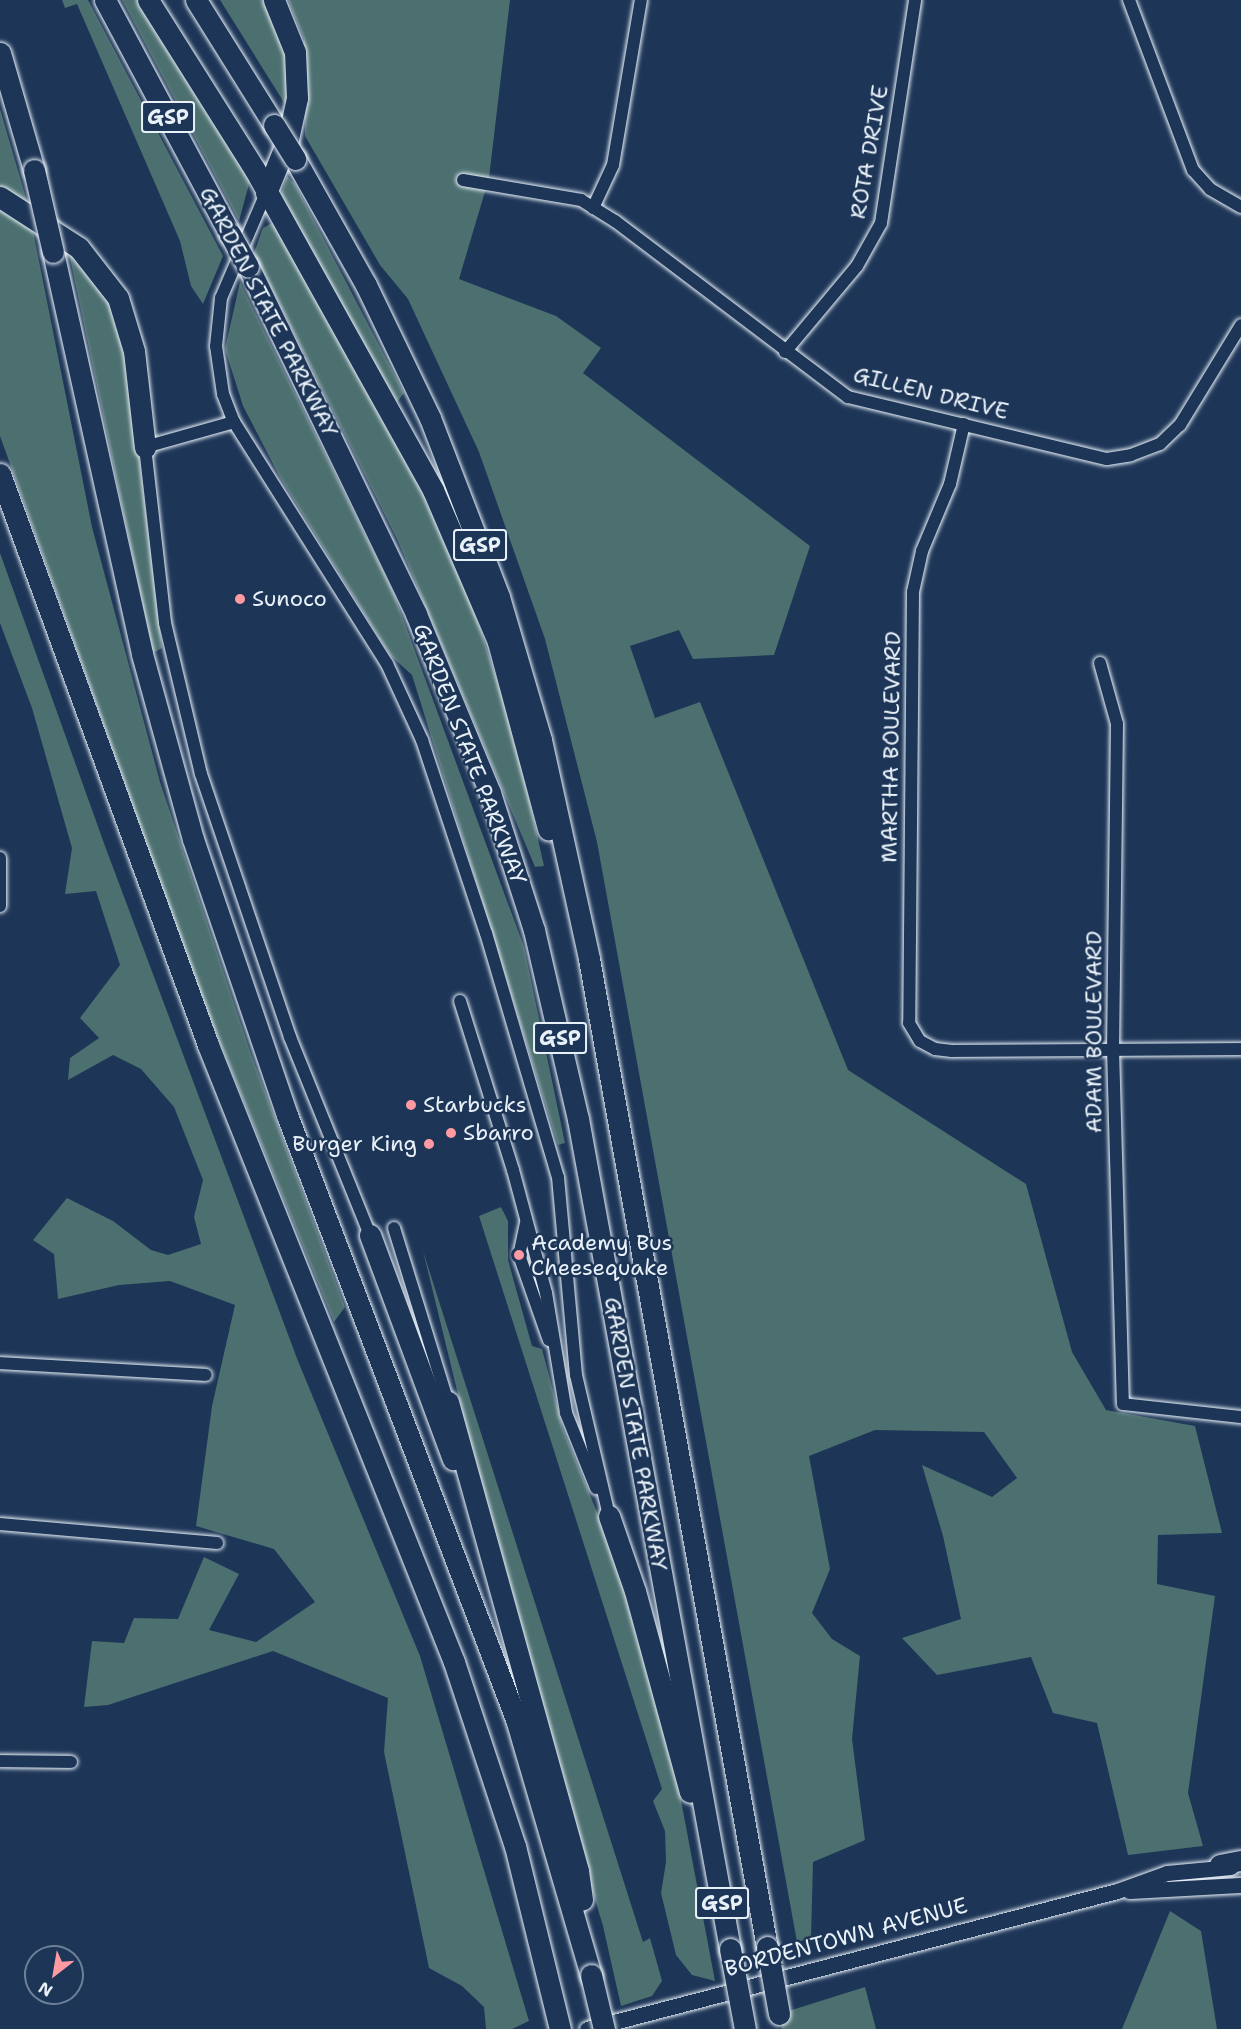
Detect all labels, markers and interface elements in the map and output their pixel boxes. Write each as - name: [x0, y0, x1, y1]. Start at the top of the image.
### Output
- street label: ROTA DRIVE: [844, 83, 894, 221]
- road number: GSP: [141, 99, 195, 135]
- street label: GARDEN STATE PARKWAY: [194, 182, 344, 442]
- street label: GILLEN DRIVE: [851, 361, 1011, 425]
- road number: GSP: [453, 527, 507, 563]
- place label: Sunoco: [252, 586, 327, 612]
- marker: Sunoco: [233, 592, 247, 606]
- street label: GARDEN STATE PARKWAY: [408, 620, 532, 888]
- street label: MARTHA BOULEVARD: [876, 631, 906, 863]
- street label: ADAM BOULEVARD: [1081, 931, 1107, 1133]
- road number: GSP: [533, 1020, 587, 1056]
- place label: Starbucks: [423, 1092, 527, 1118]
- marker: Starbucks: [404, 1098, 418, 1112]
- place label: Sbarro: [463, 1120, 534, 1146]
- marker: Sbarro: [444, 1126, 458, 1140]
- place label: Burger King: [292, 1131, 417, 1157]
- marker: Burger King: [422, 1137, 436, 1151]
- place label: Academy Bus Cheesequake: [531, 1229, 672, 1280]
- marker: Academy Bus Cheesequake: [512, 1248, 526, 1262]
- street label: GARDEN STATE PARKWAY: [599, 1295, 673, 1573]
- road number: GSP: [695, 1885, 749, 1921]
- street label: BORDENTOWN AVENUE: [722, 1892, 970, 1982]
- north arrow: [24, 1945, 84, 2005]
- text: N: [35, 1977, 56, 2001]

